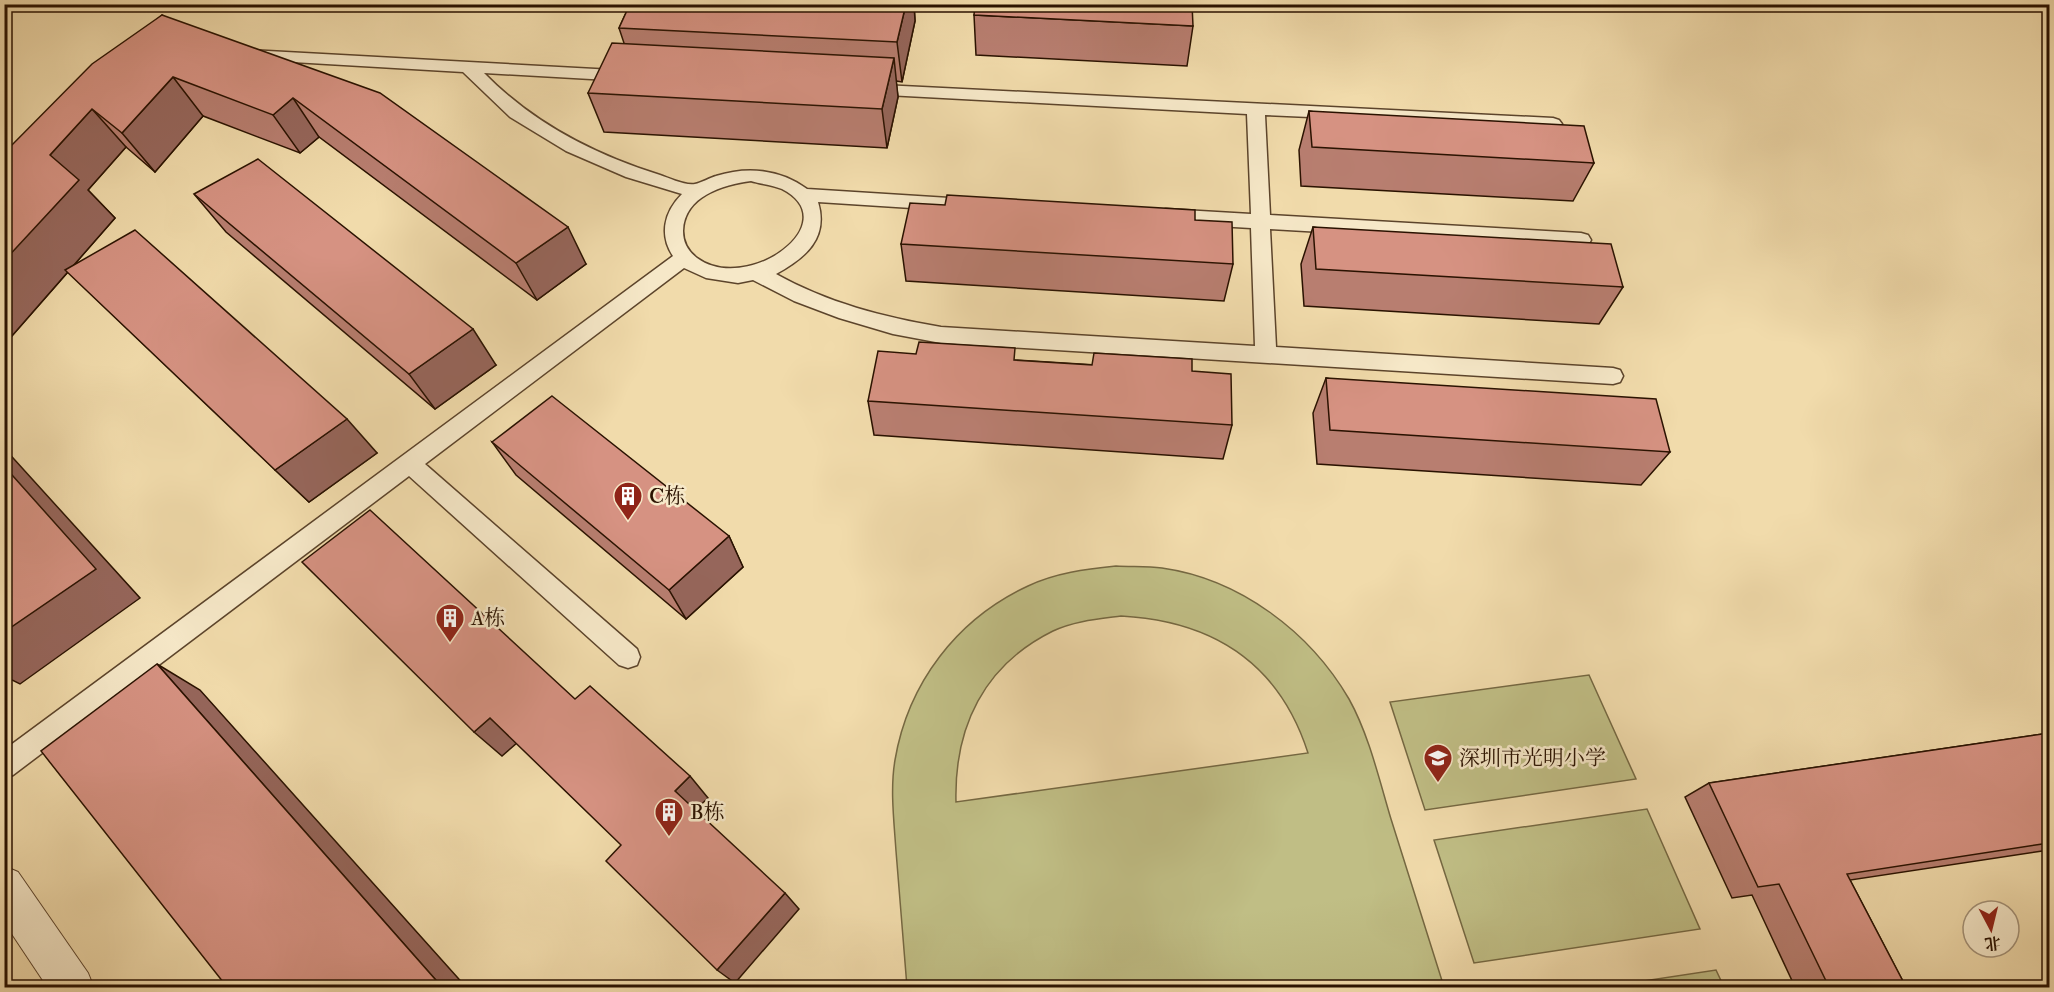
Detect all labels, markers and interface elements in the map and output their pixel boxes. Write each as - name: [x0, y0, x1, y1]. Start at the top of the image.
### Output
- building icon: C栋: [612, 480, 644, 522]
- place label: C栋: [649, 483, 685, 510]
- building icon: A栋: [434, 602, 466, 644]
- place label: A栋: [470, 605, 505, 632]
- school or university icon: 深圳市光明小学: [1422, 742, 1454, 784]
- place label: 深圳市光明小学: [1459, 745, 1606, 772]
- building icon: B栋: [653, 796, 685, 838]
- place label: B栋: [690, 799, 725, 826]
- north arrow: [1961, 899, 2021, 959]
- text: 北: [1984, 932, 2002, 954]

